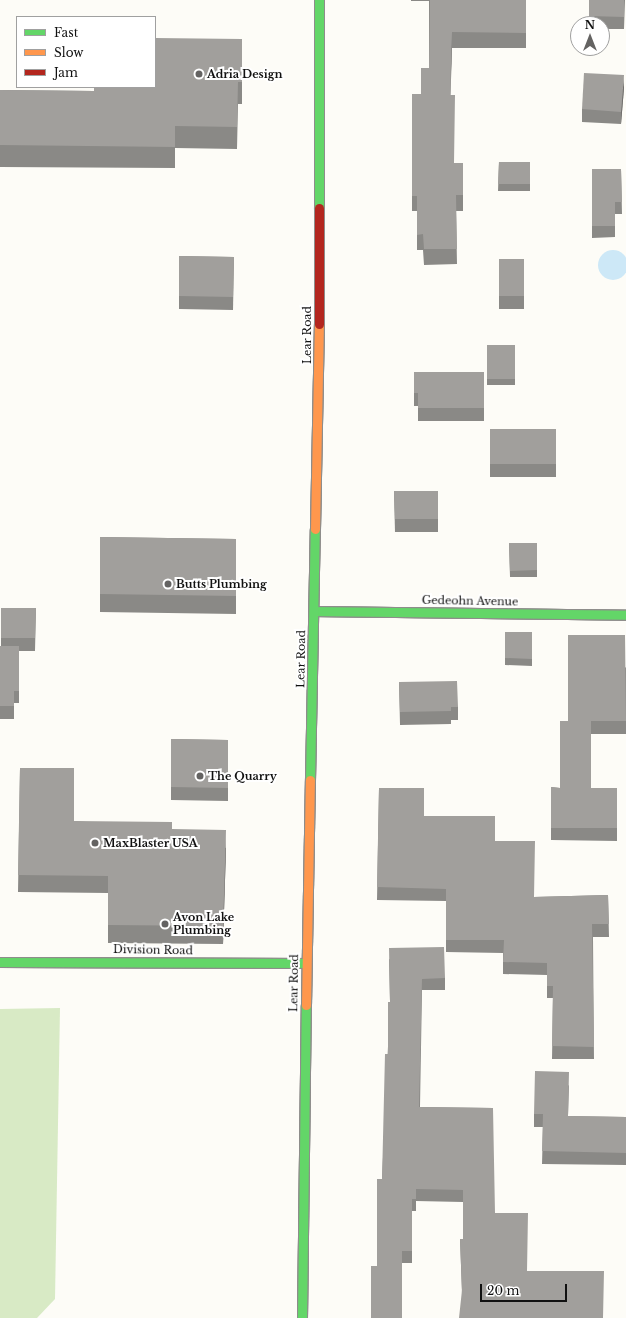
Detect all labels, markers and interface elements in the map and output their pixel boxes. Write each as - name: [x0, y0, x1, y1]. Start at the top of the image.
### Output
- legend: [16, 16, 156, 88]
- north arrow: [570, 16, 610, 56]
- text: N: [585, 18, 595, 32]
- text: Fast: [54, 25, 78, 40]
- text: Slow: [54, 45, 83, 60]
- text: Jam: [54, 65, 78, 80]
- place label: Adria Design: [207, 67, 282, 81]
- marker: Adria Design: [194, 69, 204, 79]
- street label: Lear Road: [300, 306, 314, 364]
- place label: Butts Plumbing: [176, 577, 267, 591]
- marker: Butts Plumbing: [163, 579, 173, 589]
- street label: Gedeohn Avenue: [421, 594, 519, 608]
- street label: Lear Road: [294, 630, 308, 688]
- place label: The Quarry: [208, 769, 277, 783]
- marker: The Quarry: [195, 771, 205, 781]
- place label: MaxBlaster USA: [103, 836, 198, 850]
- marker: MaxBlaster USA: [90, 838, 100, 848]
- place label: Avon Lake Plumbing: [173, 911, 234, 937]
- marker: Avon Lake Plumbing: [160, 919, 170, 929]
- street label: Division Road: [113, 943, 193, 957]
- street label: Lear Road: [287, 954, 301, 1012]
- scale bar: [482, 1276, 569, 1302]
- text: 20 m: [487, 1283, 519, 1298]

